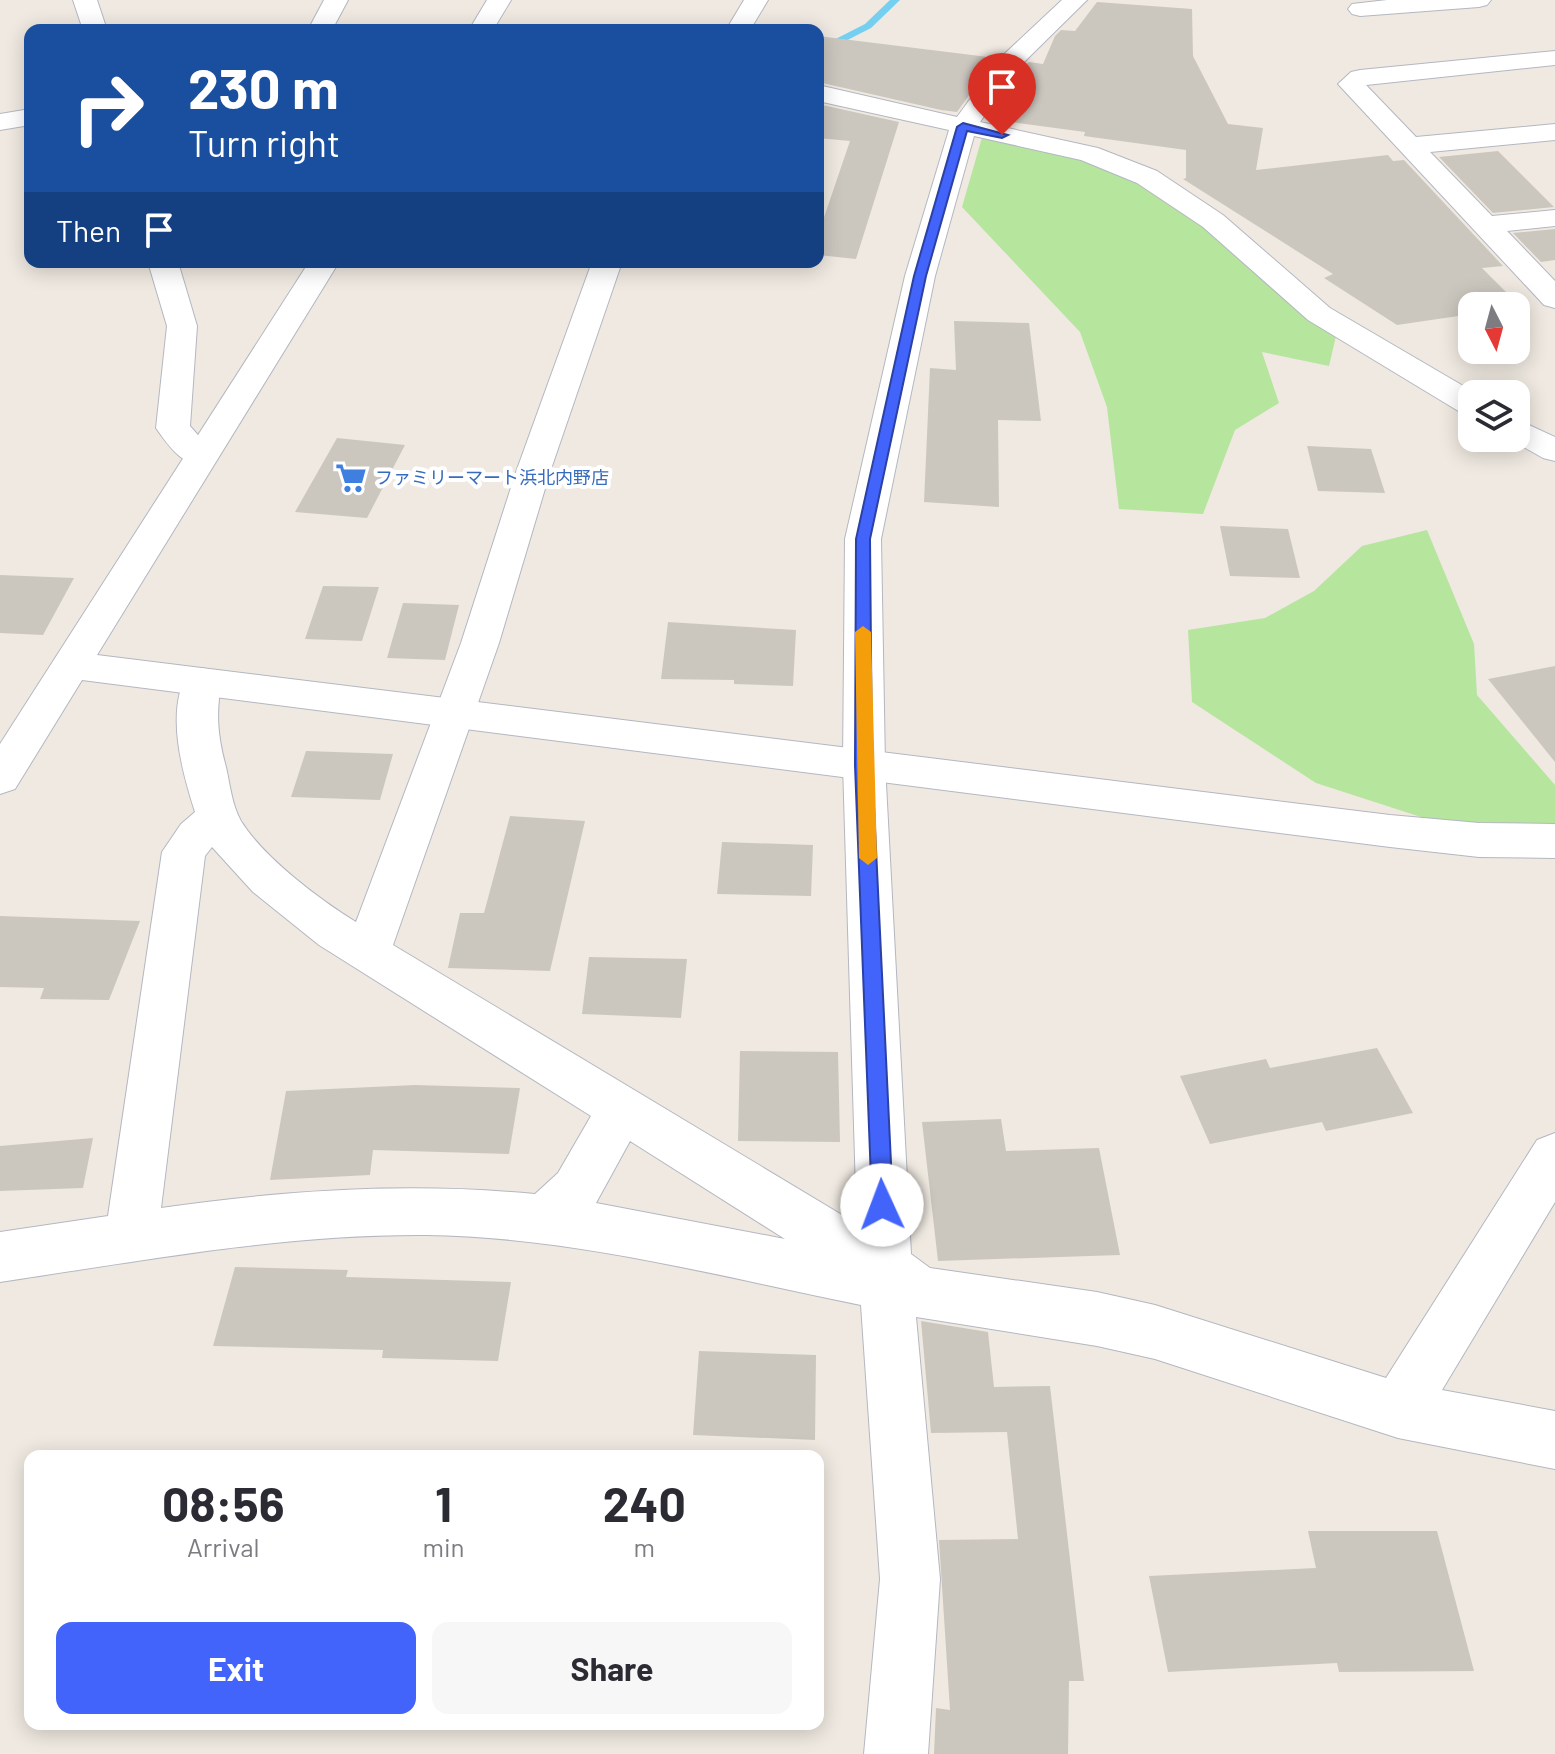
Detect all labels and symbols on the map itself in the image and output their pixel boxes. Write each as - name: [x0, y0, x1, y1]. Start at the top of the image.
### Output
- pin: [968, 53, 1036, 135]
- north arrow: [1458, 292, 1530, 364]
- supermarket icon: ファミリーマート浜北内野店: [334, 461, 368, 495]
- place label: ファミリーマート浜北内野店: [375, 466, 609, 488]
- position arrow: [840, 1163, 924, 1247]

